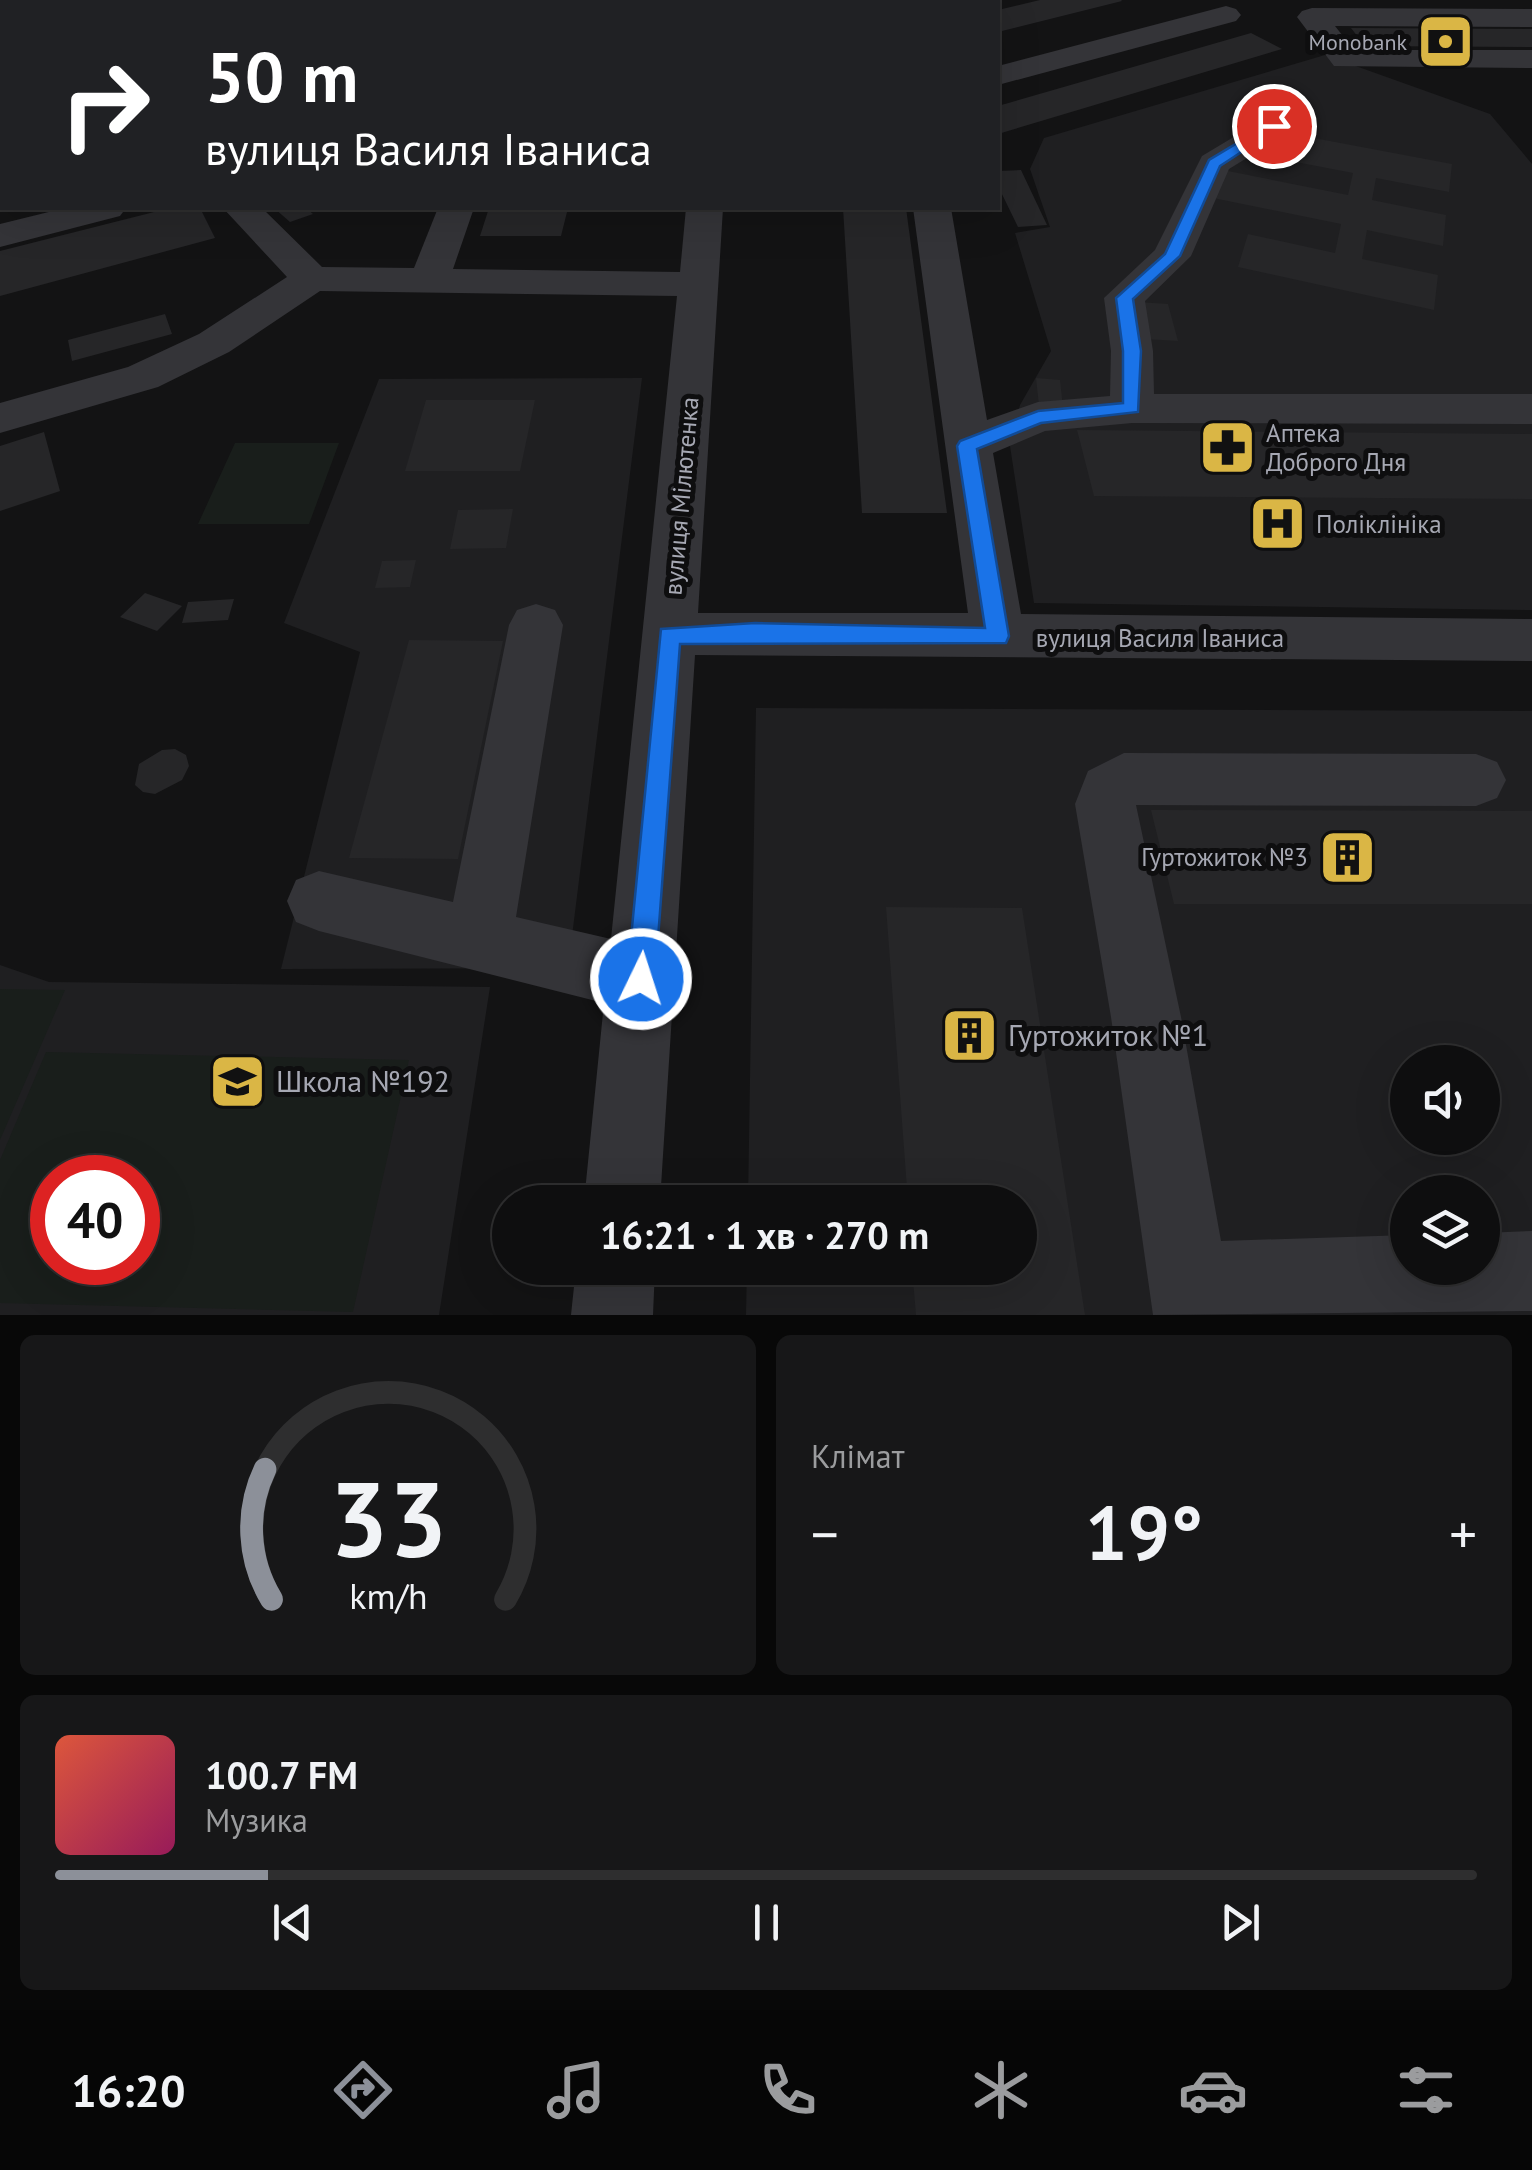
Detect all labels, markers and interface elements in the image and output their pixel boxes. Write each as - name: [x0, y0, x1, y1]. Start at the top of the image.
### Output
- bank icon: Monobank: [1416, 12, 1476, 72]
- place label: Monobank: [1309, 28, 1407, 56]
- text: 50 m: [205, 31, 358, 121]
- icon: right: [40, 40, 170, 170]
- pin: [1232, 84, 1317, 169]
- icon: arrive: [1247, 99, 1302, 154]
- text: вулиця Василя Іваниса: [205, 119, 652, 177]
- street label: вулиця Мілютенка: [656, 395, 706, 597]
- pharmacy icon: Аптека Доброго Дня: [1197, 417, 1257, 477]
- place label: Аптека Доброго Дня: [1266, 417, 1406, 478]
- hospital icon: Поліклініка: [1247, 494, 1307, 554]
- place label: Поліклініка: [1316, 508, 1442, 540]
- street label: вулиця Василя Іваниса: [1036, 622, 1284, 654]
- building icon: Гуртожиток №3: [1317, 827, 1377, 887]
- place label: Гуртожиток №3: [1141, 841, 1308, 873]
- position arrow: [589, 927, 693, 1031]
- building icon: Гуртожиток №1: [939, 1006, 999, 1066]
- place label: Гуртожиток №1: [1008, 1015, 1208, 1054]
- map controls: [1390, 1045, 1500, 1285]
- button: sound: [1390, 1045, 1500, 1155]
- school or university icon: Школа №192: [207, 1052, 267, 1112]
- place label: Школа №192: [276, 1061, 450, 1100]
- speed limit sign: 40: [30, 1155, 160, 1285]
- button: layers: [1390, 1175, 1500, 1285]
- text: 16:21 · 1 хв · 270 m: [600, 1210, 929, 1259]
- text: Клімат: [811, 1435, 904, 1477]
- text: 33: [329, 1451, 447, 1586]
- text: 19°: [1085, 1484, 1203, 1581]
- text: −: [811, 1498, 839, 1569]
- text: +: [1449, 1498, 1477, 1569]
- text: km/h: [349, 1573, 427, 1619]
- text: 100.7 FM: [205, 1750, 358, 1799]
- text: Музика: [205, 1799, 308, 1841]
- icon: previous: [265, 1895, 320, 1950]
- icon: pause: [739, 1895, 794, 1950]
- icon: next: [1213, 1895, 1268, 1950]
- icon: directions: [328, 2055, 398, 2125]
- icon: music: [541, 2055, 611, 2125]
- icon: phone: [753, 2055, 823, 2125]
- icon: climate: [966, 2055, 1036, 2125]
- icon: car: [1178, 2055, 1248, 2125]
- icon: filters: [1391, 2055, 1461, 2125]
- text: 16:20: [71, 2061, 185, 2119]

